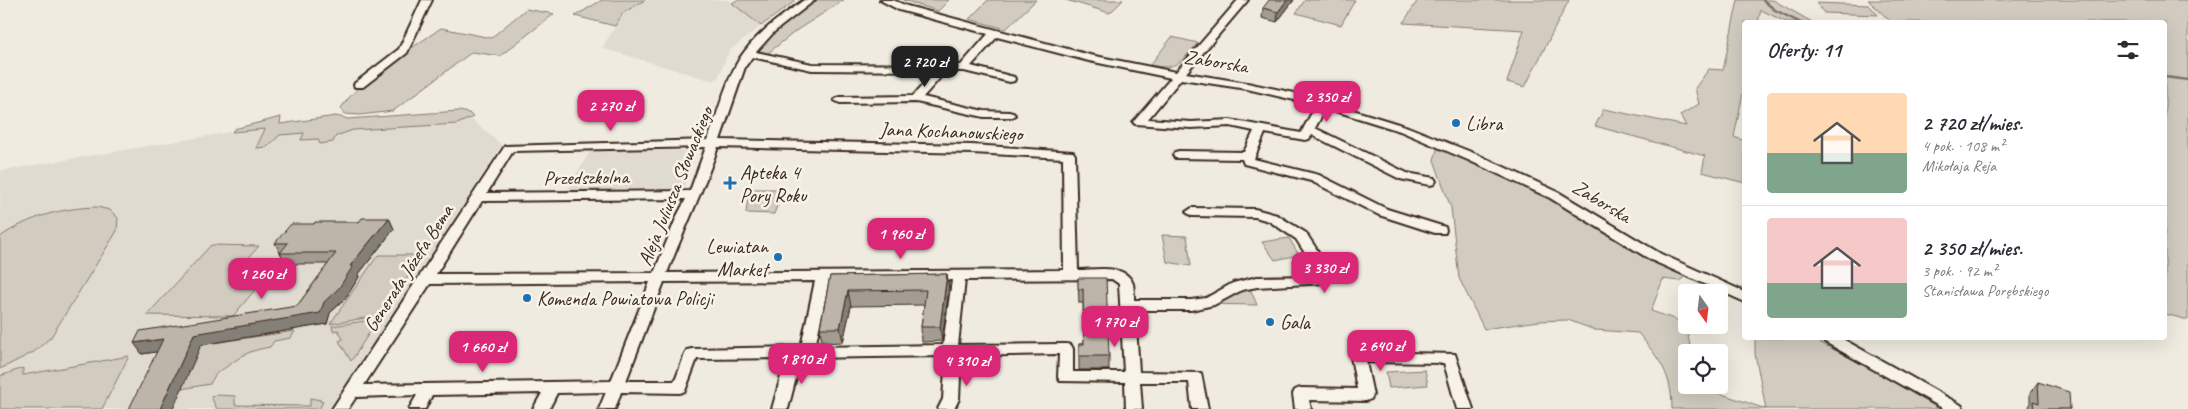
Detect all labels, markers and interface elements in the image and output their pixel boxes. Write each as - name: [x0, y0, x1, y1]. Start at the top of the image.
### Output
- icon: filters: [2114, 36, 2142, 64]
- text: Oferty: 11: [1767, 37, 1841, 63]
- street label: Zaborska: [1182, 44, 1251, 79]
- pin: 2 720 zł: [873, 46, 977, 88]
- text: 2 720 zł: [902, 52, 948, 72]
- pin: 2 350 zł: [1275, 80, 1379, 123]
- text: 2 350 zł: [1305, 87, 1349, 107]
- pin: 2 270 zł: [559, 90, 663, 132]
- text: 2 270 zł: [588, 96, 634, 116]
- street label: Aleja Juliusza Słowackiego: [632, 101, 719, 269]
- text: 2 720 zł/mies.: [1922, 110, 2023, 136]
- place label: Libra: [1466, 111, 1504, 136]
- icon: home: [1807, 113, 1867, 173]
- street label: Jana Kochanowskiego: [878, 116, 1025, 147]
- marker: Libra: [1450, 117, 1462, 129]
- text: 4 pok. · 108 m²: [1922, 136, 2004, 156]
- text: Mikołaja Reja: [1922, 156, 1996, 176]
- place label: Apteka 4 Pory Roku: [740, 160, 808, 208]
- street label: Przedszkolna: [543, 164, 631, 191]
- street label: Zaborska: [1568, 174, 1637, 230]
- marker: Apteka 4 Pory Roku: [724, 177, 736, 189]
- street label: Generała Józefa Bema: [358, 199, 460, 337]
- pin: 1 960 zł: [849, 218, 953, 260]
- text: 1 960 zł: [878, 224, 924, 244]
- place label: Lewiatan Market: [706, 234, 771, 282]
- text: 2 350 zł/mies.: [1922, 235, 2023, 261]
- icon: home: [1807, 238, 1867, 298]
- marker: Lewiatan Market: [772, 251, 784, 263]
- pin: 3 330 zł: [1273, 252, 1377, 294]
- pin: 1 260 zł: [210, 258, 314, 300]
- text: 3 330 zł: [1302, 258, 1348, 278]
- text: 3 pok. · 92 m²: [1922, 261, 1997, 281]
- text: 1 260 zł: [239, 264, 285, 284]
- text: Stanisława Porębskiego: [1922, 281, 2048, 301]
- north arrow: [1678, 284, 1728, 334]
- map controls: [1678, 284, 1728, 394]
- place label: Komenda Powiatowa Policji: [537, 286, 715, 311]
- marker: Komenda Powiatowa Policji: [521, 292, 533, 304]
- pin: 1 770 zł: [1063, 306, 1167, 348]
- place label: Gala: [1280, 310, 1312, 335]
- text: 1 770 zł: [1092, 312, 1138, 332]
- marker: Gala: [1264, 316, 1276, 328]
- pin: 1 660 zł: [431, 330, 535, 373]
- pin: 2 640 zł: [1329, 330, 1433, 372]
- text: 2 640 zł: [1358, 336, 1404, 356]
- text: 1 660 zł: [460, 337, 506, 357]
- pin: 1 810 zł: [750, 342, 854, 385]
- pin: 4 310 zł: [915, 344, 1019, 387]
- button: locate: [1678, 344, 1728, 394]
- text: 1 810 zł: [779, 349, 825, 369]
- text: 4 310 zł: [944, 351, 990, 371]

